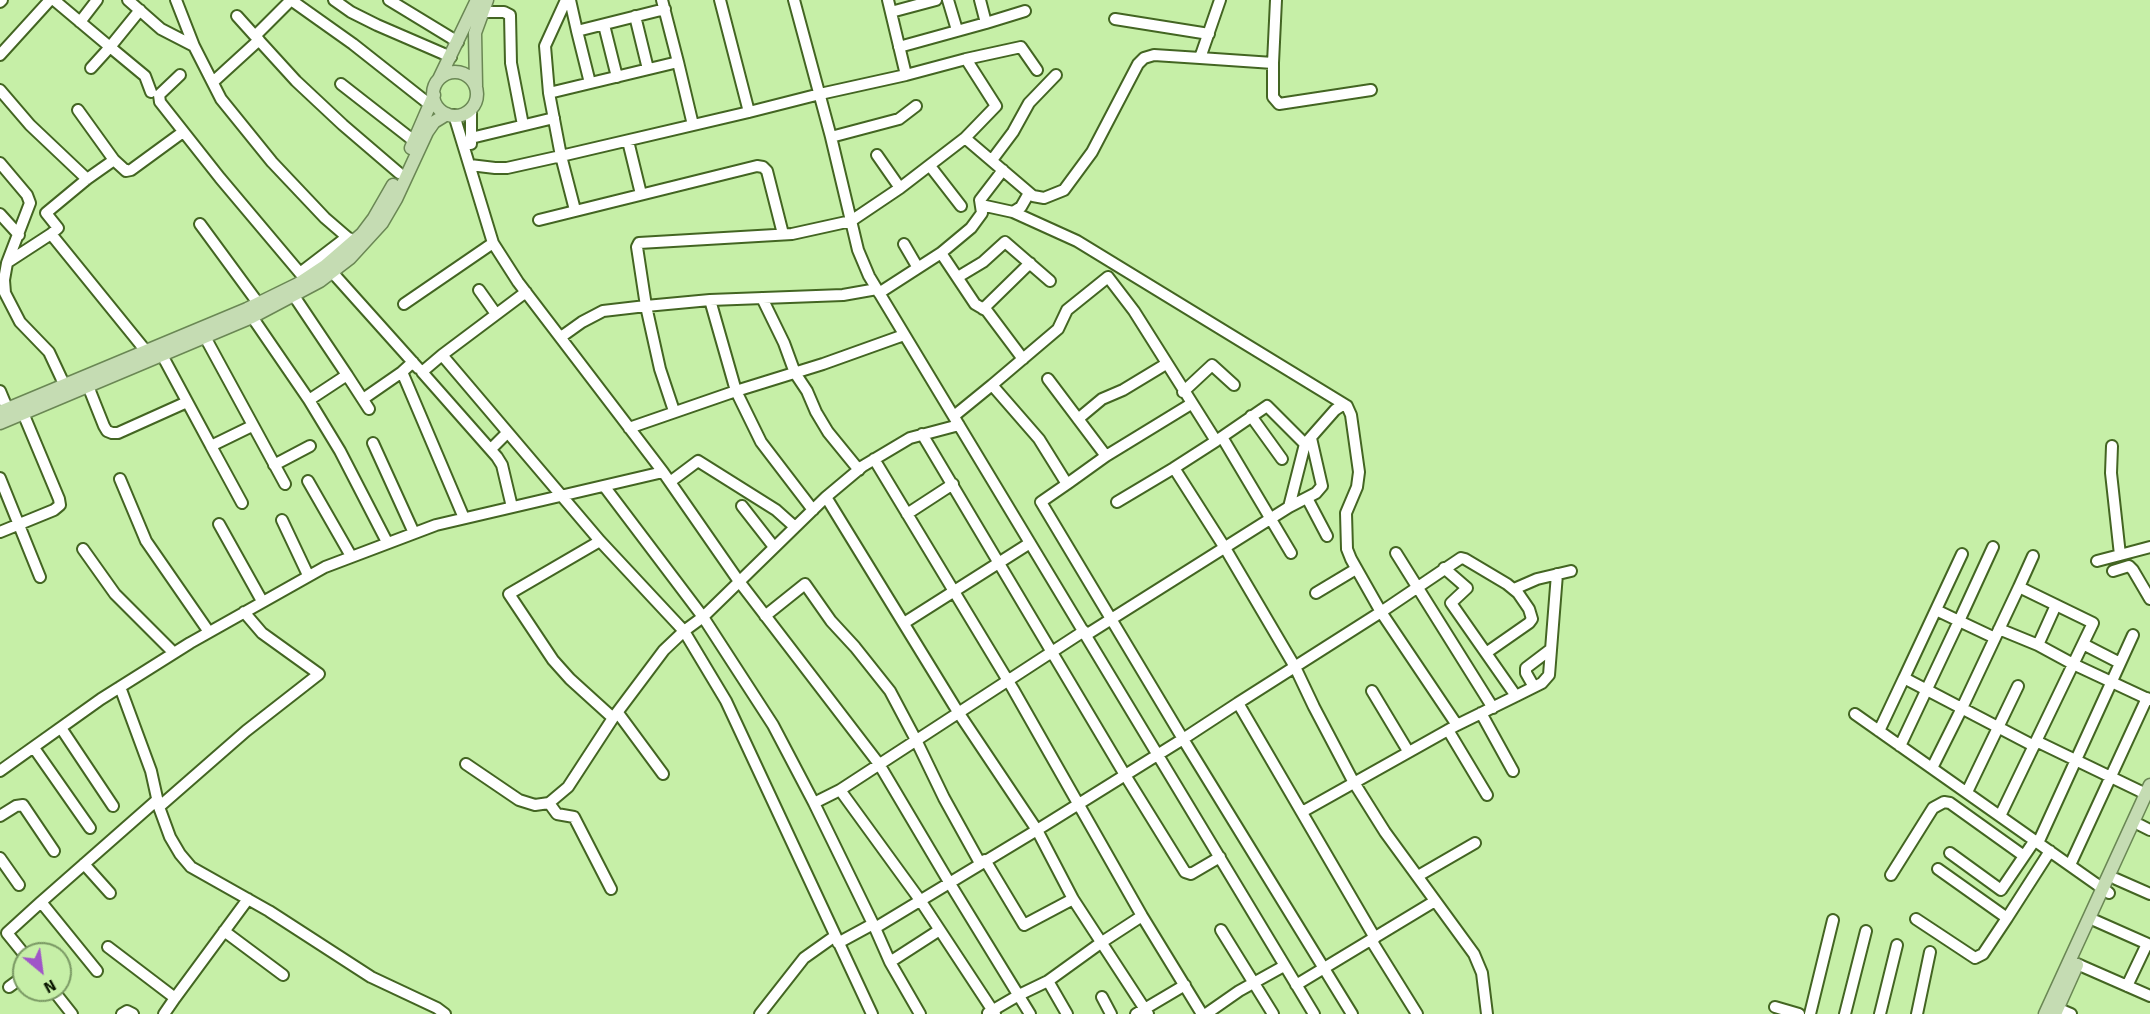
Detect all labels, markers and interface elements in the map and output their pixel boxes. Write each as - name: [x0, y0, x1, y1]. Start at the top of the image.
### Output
- north arrow: [12, 942, 72, 1002]
- text: N: [40, 975, 59, 997]

